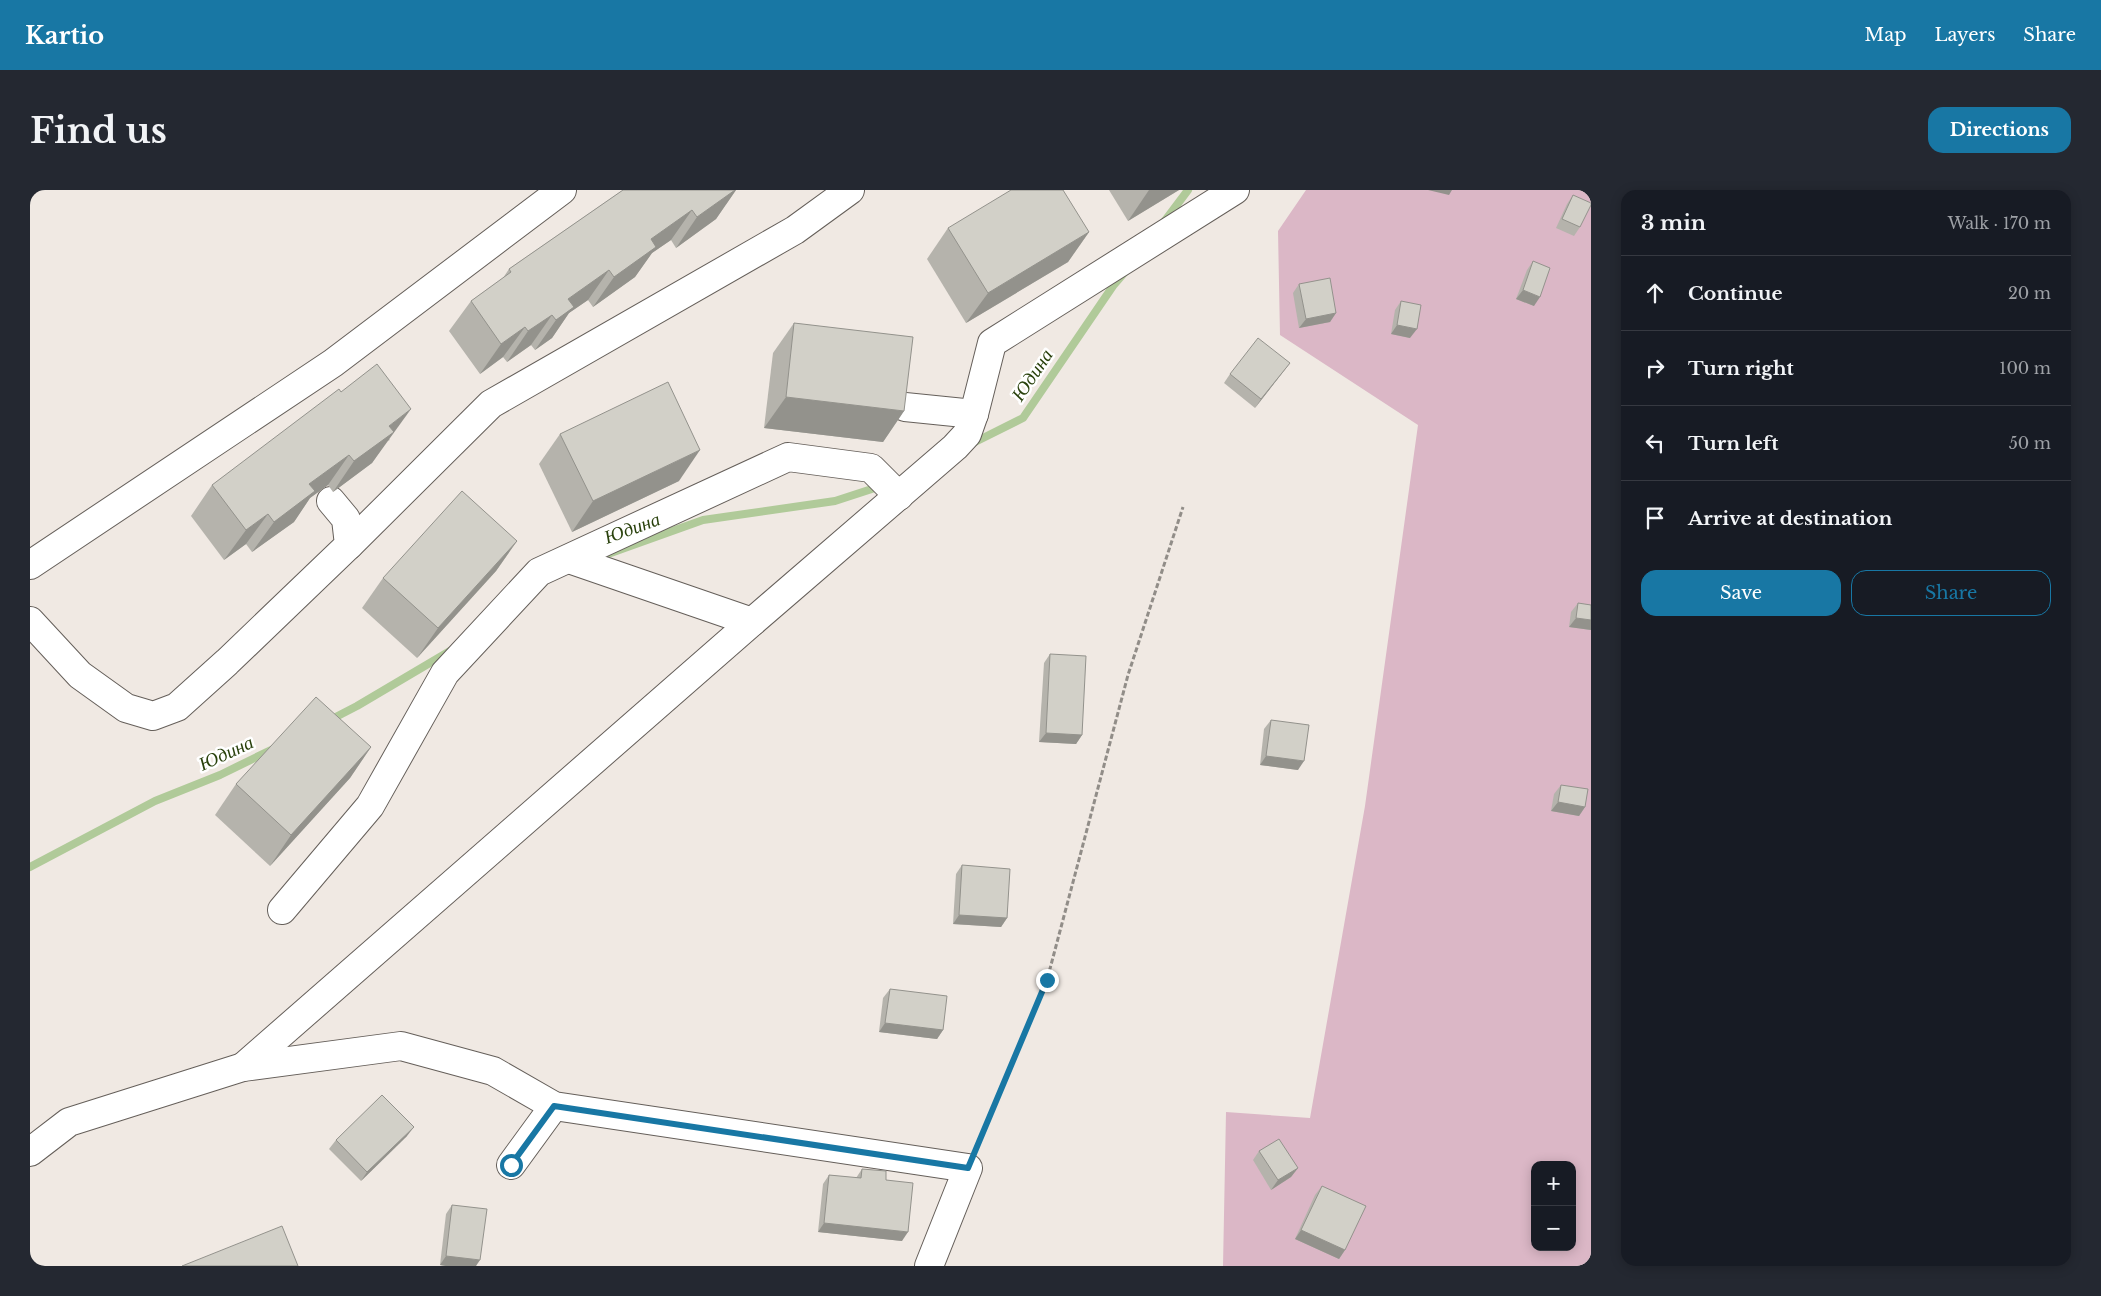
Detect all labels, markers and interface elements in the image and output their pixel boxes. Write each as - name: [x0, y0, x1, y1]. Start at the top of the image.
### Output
- text: Kartio: [25, 21, 104, 50]
- text: Map: [1865, 24, 1906, 46]
- text: Layers: [1934, 24, 1995, 46]
- text: Share: [2023, 24, 2076, 46]
- button: Directions: [1928, 107, 2071, 153]
- text: Find us: [30, 109, 167, 152]
- text: 3 min: [1641, 210, 1706, 236]
- text: Walk · 170 m: [1948, 213, 2051, 233]
- icon: ahead: [1641, 279, 1669, 307]
- text: Continue: [1688, 282, 1783, 305]
- text: 20 m: [2008, 283, 2051, 303]
- water label: Юдина: [1006, 345, 1058, 406]
- icon: right: [1641, 354, 1669, 382]
- text: Turn right: [1688, 357, 1794, 380]
- text: 100 m: [1999, 358, 2051, 378]
- icon: left: [1641, 429, 1669, 457]
- text: Turn left: [1688, 432, 1779, 455]
- text: 50 m: [2009, 433, 2051, 453]
- icon: arrive: [1641, 504, 1669, 532]
- water label: Юдина: [600, 507, 663, 549]
- text: Arrive at destination: [1688, 507, 1892, 530]
- button: Save: [1641, 570, 1841, 616]
- button: Share: [1851, 570, 2051, 616]
- water label: Юдина: [194, 730, 257, 776]
- route end: [1036, 969, 1059, 992]
- route start: [500, 1154, 523, 1177]
- map controls: [1531, 1161, 1576, 1251]
- button: +: [1531, 1161, 1576, 1206]
- button: −: [1531, 1206, 1576, 1251]

